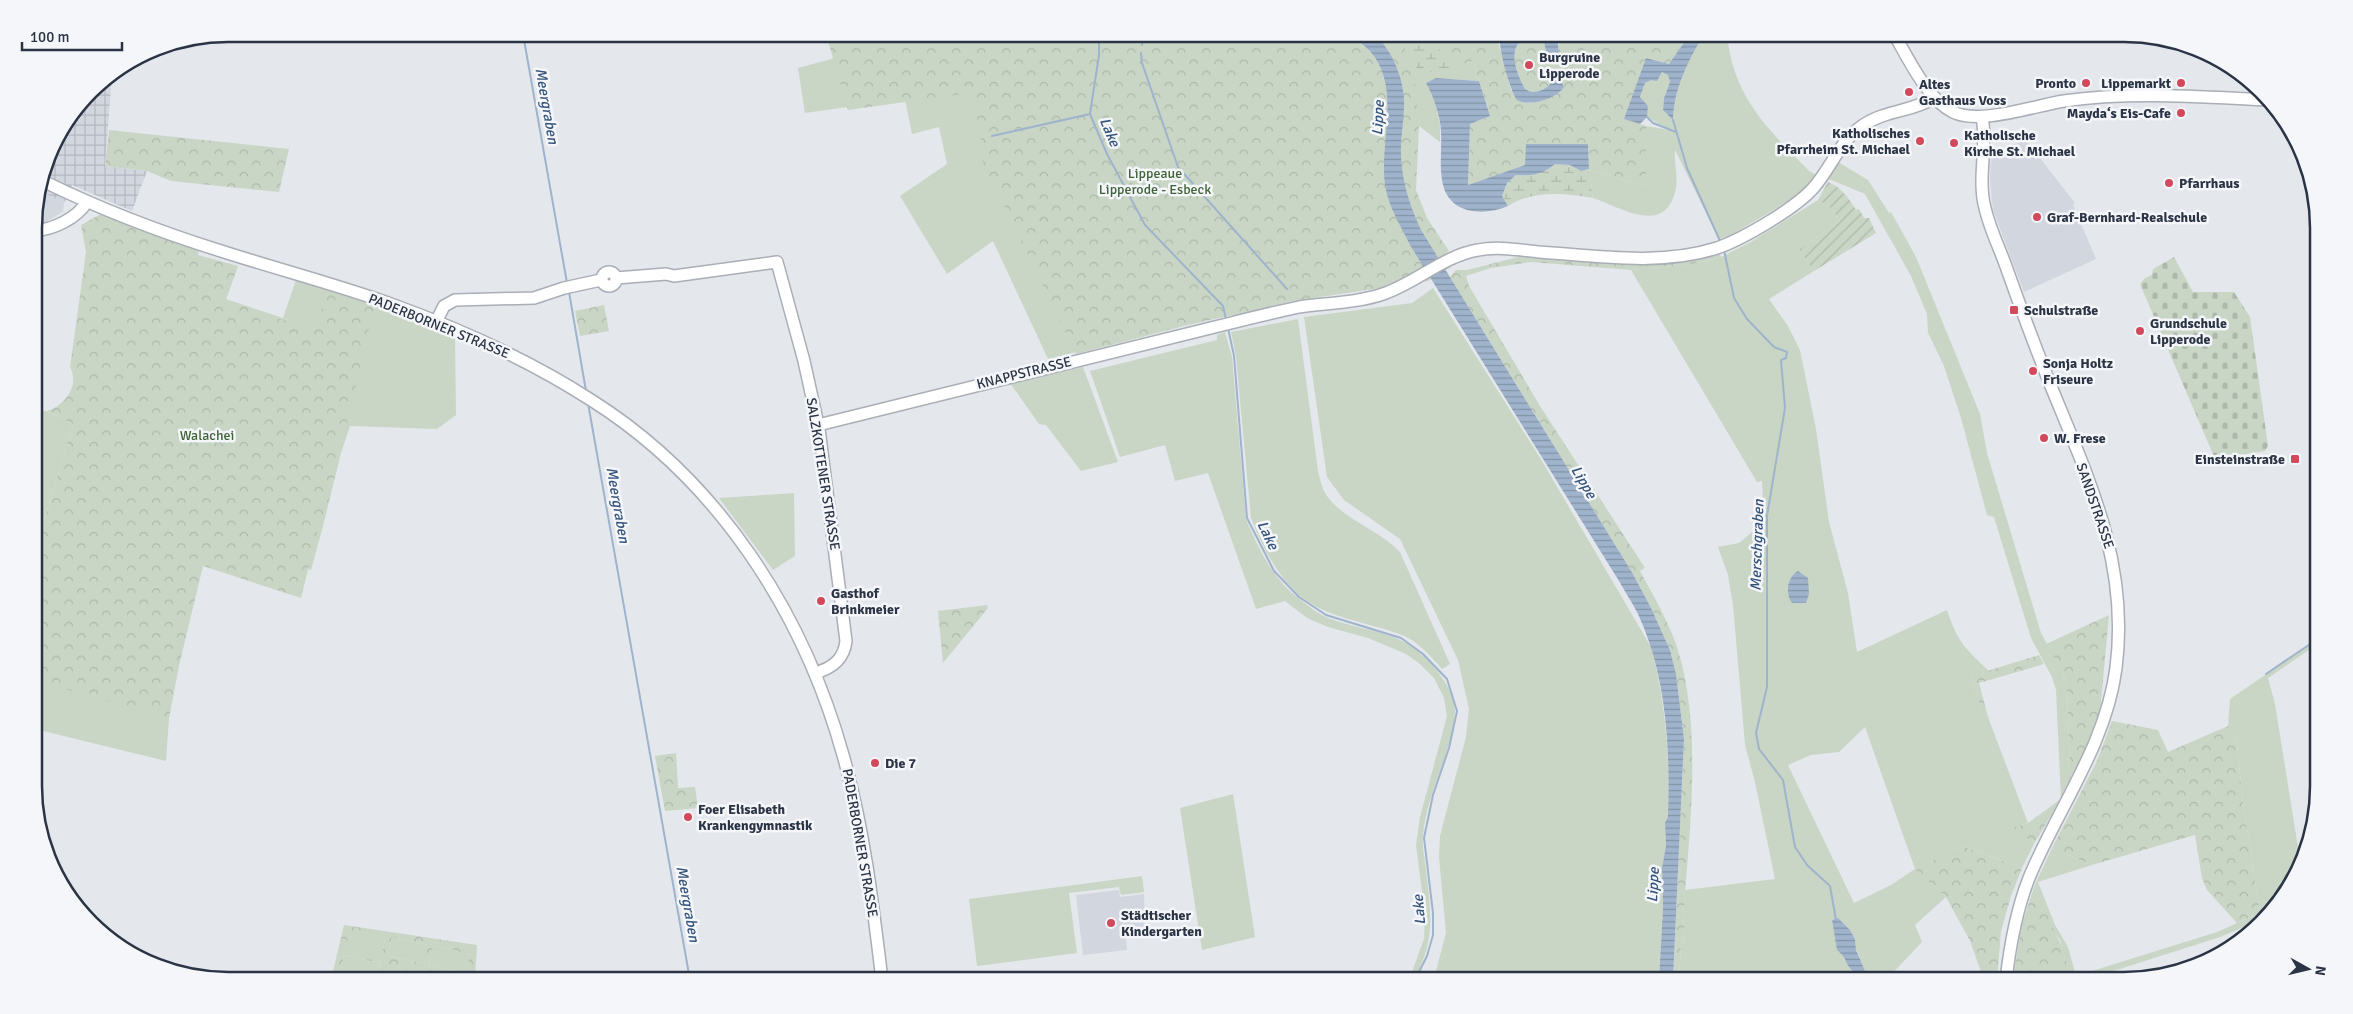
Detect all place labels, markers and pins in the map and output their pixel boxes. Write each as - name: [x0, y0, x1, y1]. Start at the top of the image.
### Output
- place label: Burgruine Lipperode: [1539, 49, 1600, 82]
- marker: Burgruine Lipperode: [1523, 59, 1535, 71]
- place label: Pronto: [2035, 75, 2076, 92]
- place label: Lippemarkt: [2101, 75, 2172, 92]
- place label: Altes Gasthaus Voss: [1919, 76, 2006, 109]
- marker: Pronto: [2080, 77, 2092, 89]
- marker: Lippemarkt: [2175, 77, 2187, 89]
- marker: Altes Gasthaus Voss: [1903, 86, 1915, 98]
- place label: Mayda‘s Eis-Cafe: [2067, 105, 2171, 122]
- marker: Mayda‘s Eis-Cafe: [2175, 107, 2187, 119]
- place label: Katholisches Pfarrheim St. Michael: [1776, 125, 1911, 158]
- place label: Katholische Kirche St. Michael: [1964, 127, 2076, 160]
- marker: Katholisches Pfarrheim St. Michael: [1914, 135, 1926, 147]
- marker: Katholische Kirche St. Michael: [1948, 137, 1960, 149]
- place label: Pfarrhaus: [2179, 175, 2239, 192]
- marker: Pfarrhaus: [2163, 177, 2175, 189]
- place label: Graf-Bernhard-Realschule: [2047, 209, 2207, 226]
- marker: Graf-Bernhard-Realschule: [2031, 211, 2043, 223]
- place label: Schulstraße: [2024, 302, 2098, 319]
- marker: Schulstraße: [2008, 304, 2020, 316]
- place label: Grundschule Lipperode: [2150, 315, 2227, 348]
- marker: Grundschule Lipperode: [2134, 325, 2146, 337]
- place label: Sonja Holtz Friseure: [2043, 355, 2113, 388]
- marker: Sonja Holtz Friseure: [2027, 365, 2039, 377]
- place label: W. Frese: [2054, 430, 2106, 447]
- marker: W. Frese: [2038, 432, 2050, 444]
- place label: Einsteinstraße: [2195, 451, 2285, 468]
- marker: Einsteinstraße: [2289, 453, 2301, 465]
- place label: Gasthof Brinkmeier: [831, 585, 900, 618]
- marker: Gasthof Brinkmeier: [815, 595, 827, 607]
- place label: Die 7: [885, 755, 917, 772]
- marker: Die 7: [869, 757, 881, 769]
- place label: Foer Elisabeth Krankengymnastik: [698, 801, 813, 834]
- marker: Foer Elisabeth Krankengymnastik: [682, 811, 694, 823]
- place label: Städtischer Kindergarten: [1121, 907, 1202, 940]
- marker: Städtischer Kindergarten: [1105, 917, 1117, 929]

